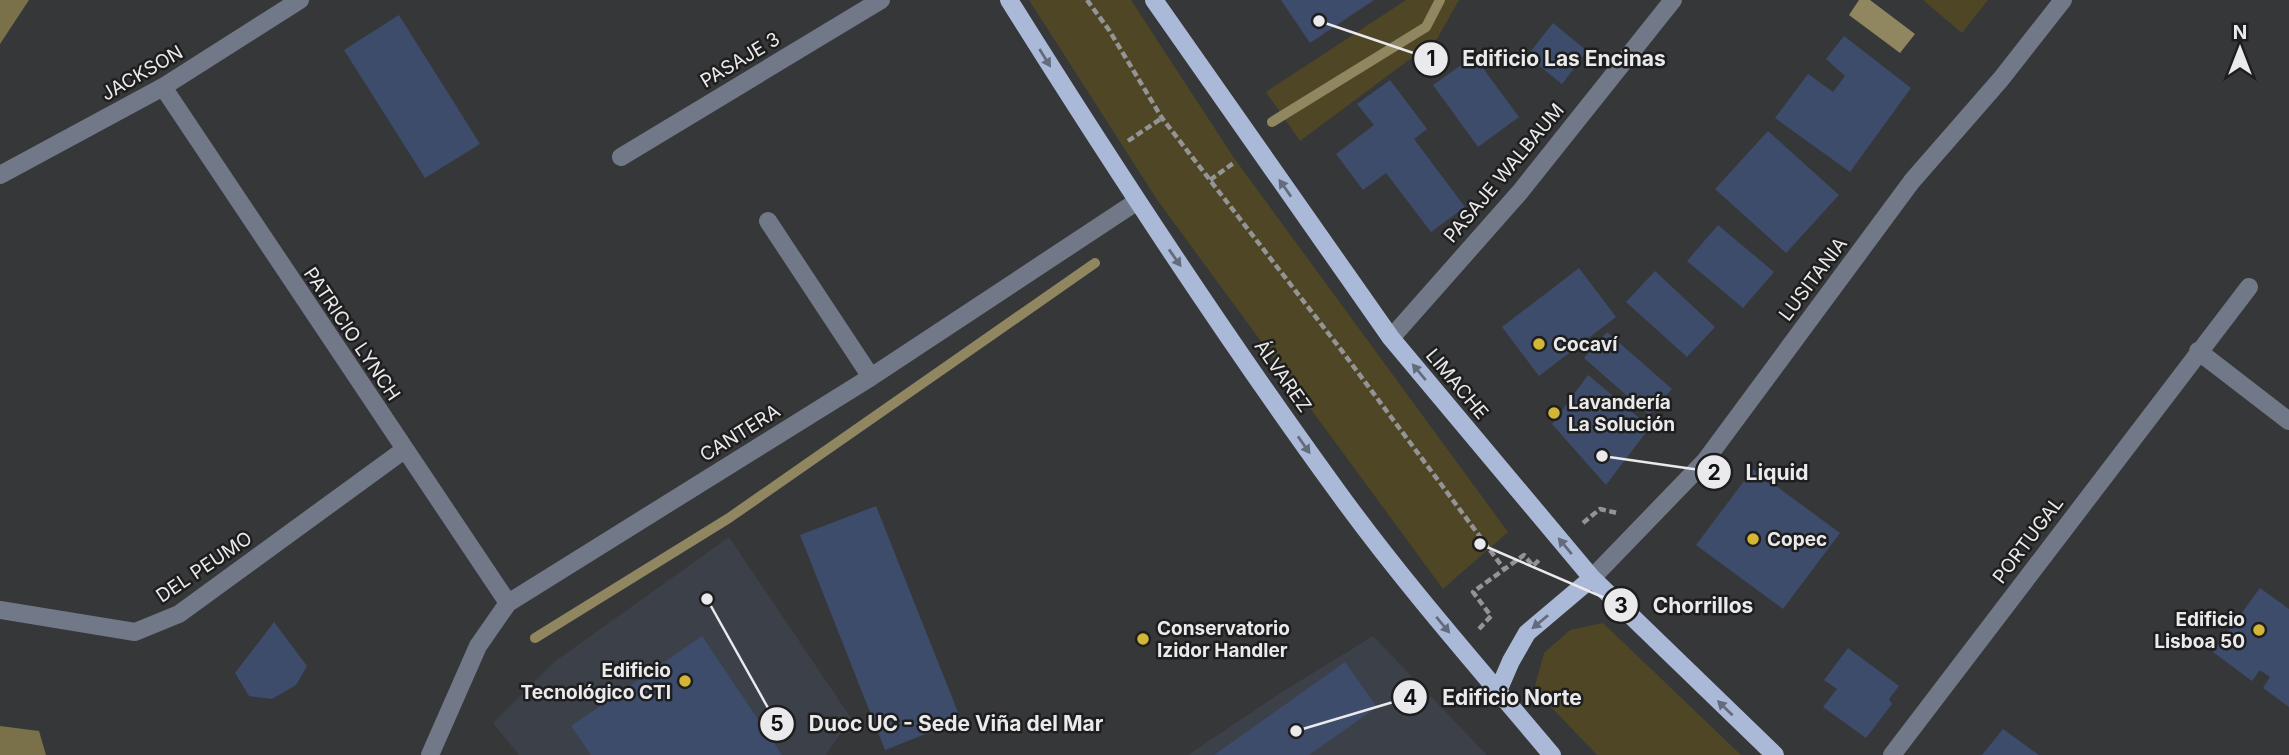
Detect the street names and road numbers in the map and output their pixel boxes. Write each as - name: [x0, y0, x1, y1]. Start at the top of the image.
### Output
- street label: PASAJE 3: [696, 27, 784, 93]
- street label: JACKSON: [97, 40, 187, 106]
- street label: PASAJE WALBAUM: [1439, 99, 1569, 247]
- street label: LUSITANIA: [1774, 233, 1852, 325]
- street label: PATRICIO LYNCH: [299, 263, 405, 405]
- street label: ÁLVAREZ: [1250, 335, 1317, 417]
- street label: LIMACHE: [1421, 344, 1493, 424]
- street label: CANTERA: [696, 399, 784, 467]
- street label: PORTUGAL: [1988, 492, 2068, 588]
- street label: DEL PEUMO: [152, 527, 256, 607]

